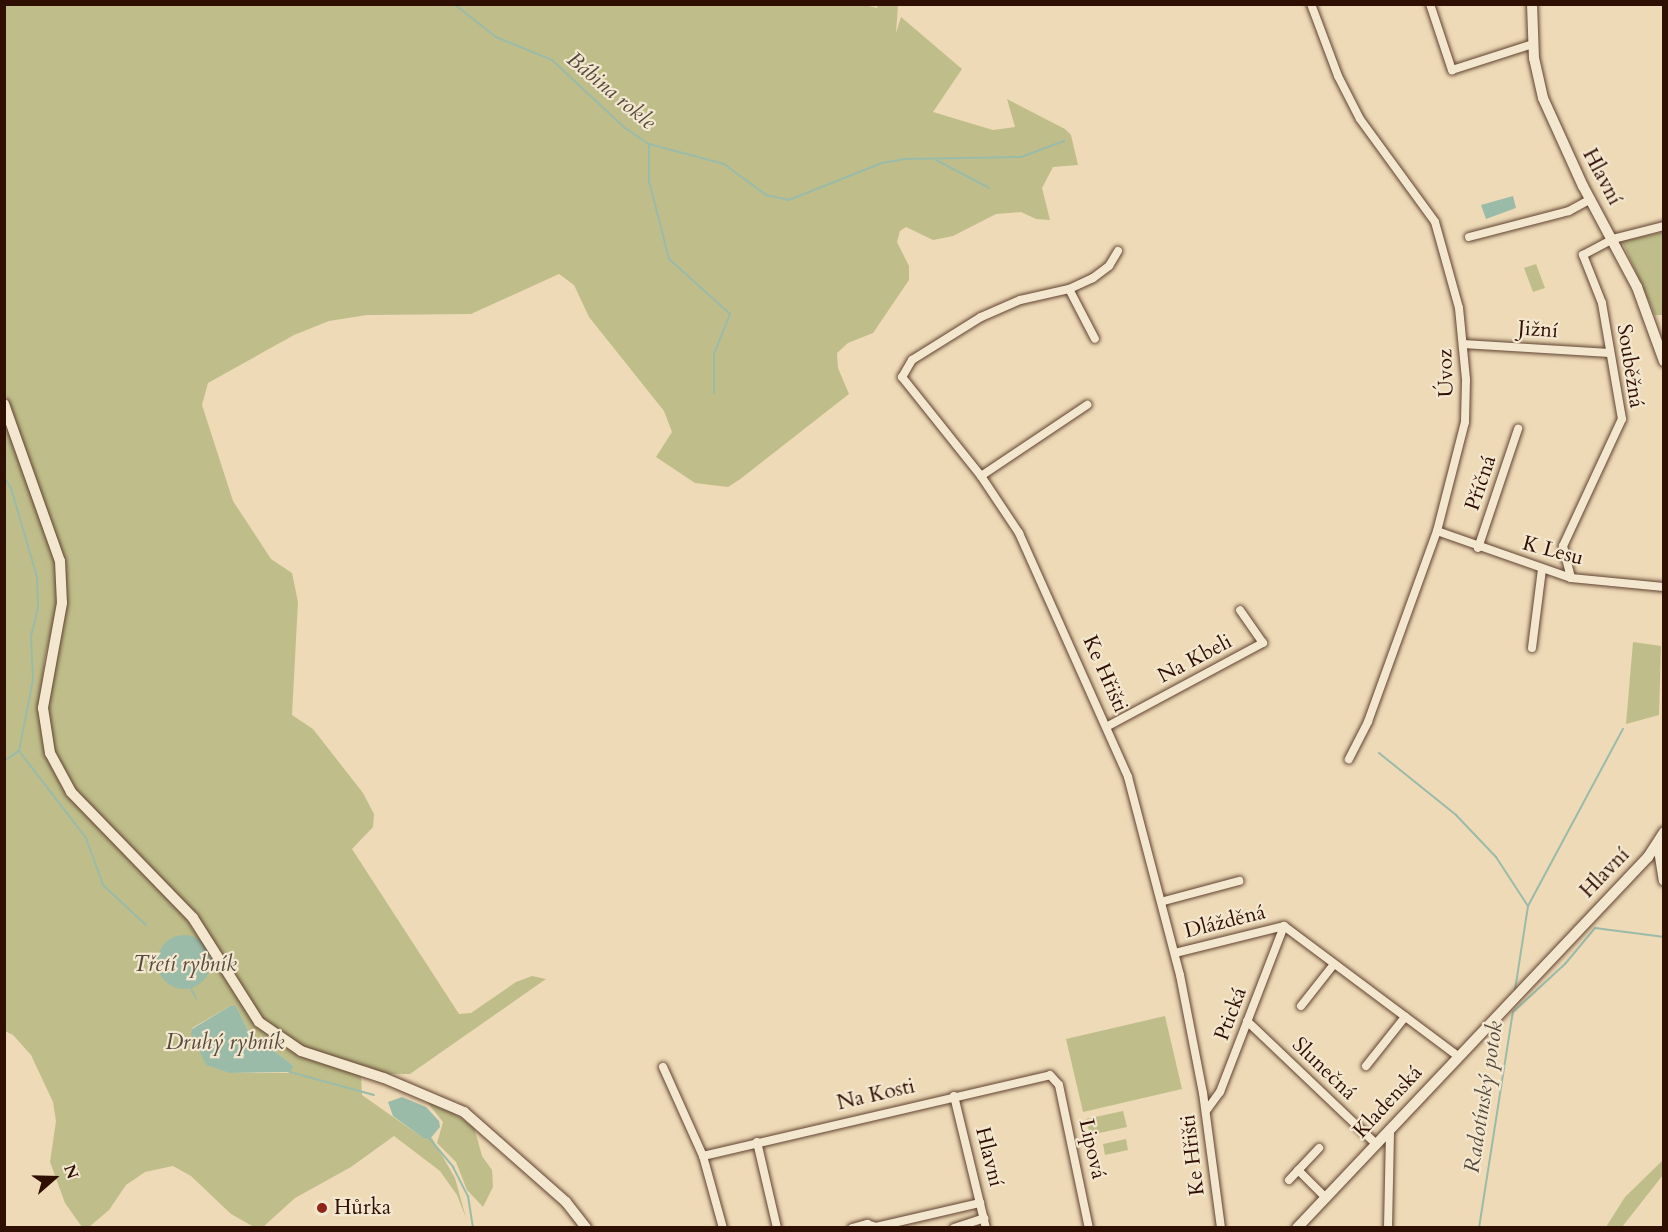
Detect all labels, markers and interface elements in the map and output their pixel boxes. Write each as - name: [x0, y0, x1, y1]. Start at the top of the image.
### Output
- water label: Bábina rokle: [561, 46, 661, 136]
- street label: Hlavní: [1577, 144, 1627, 210]
- street label: Jižní: [1517, 316, 1559, 344]
- street label: Souběžná: [1611, 322, 1649, 410]
- street label: Úvoz: [1433, 348, 1459, 398]
- street label: Příčná: [1460, 452, 1502, 514]
- street label: K Lesu: [1520, 531, 1586, 571]
- street label: Na Kbeli: [1154, 629, 1236, 689]
- street label: Ke Hřišti: [1077, 632, 1133, 716]
- street label: Hlavní: [1575, 843, 1635, 903]
- street label: Dlážděná: [1182, 900, 1268, 944]
- water label: Třetí rybník: [133, 952, 237, 978]
- street label: Ptická: [1209, 984, 1253, 1044]
- water label: Radotínský potok: [1459, 1019, 1509, 1175]
- water label: Druhý rybník: [166, 1030, 284, 1056]
- street label: Slunečná: [1287, 1032, 1361, 1106]
- street label: Kladenská: [1348, 1060, 1428, 1144]
- street label: Na Kosti: [835, 1074, 917, 1116]
- street label: Ke Hřišti: [1176, 1113, 1210, 1197]
- street label: Lipová: [1073, 1117, 1111, 1181]
- street label: Hlavní: [969, 1125, 1009, 1189]
- north arrow: [24, 1148, 84, 1208]
- text: N: [58, 1162, 84, 1182]
- place label: Hůrka: [334, 1195, 391, 1221]
- marker: Hůrka: [315, 1201, 329, 1215]

